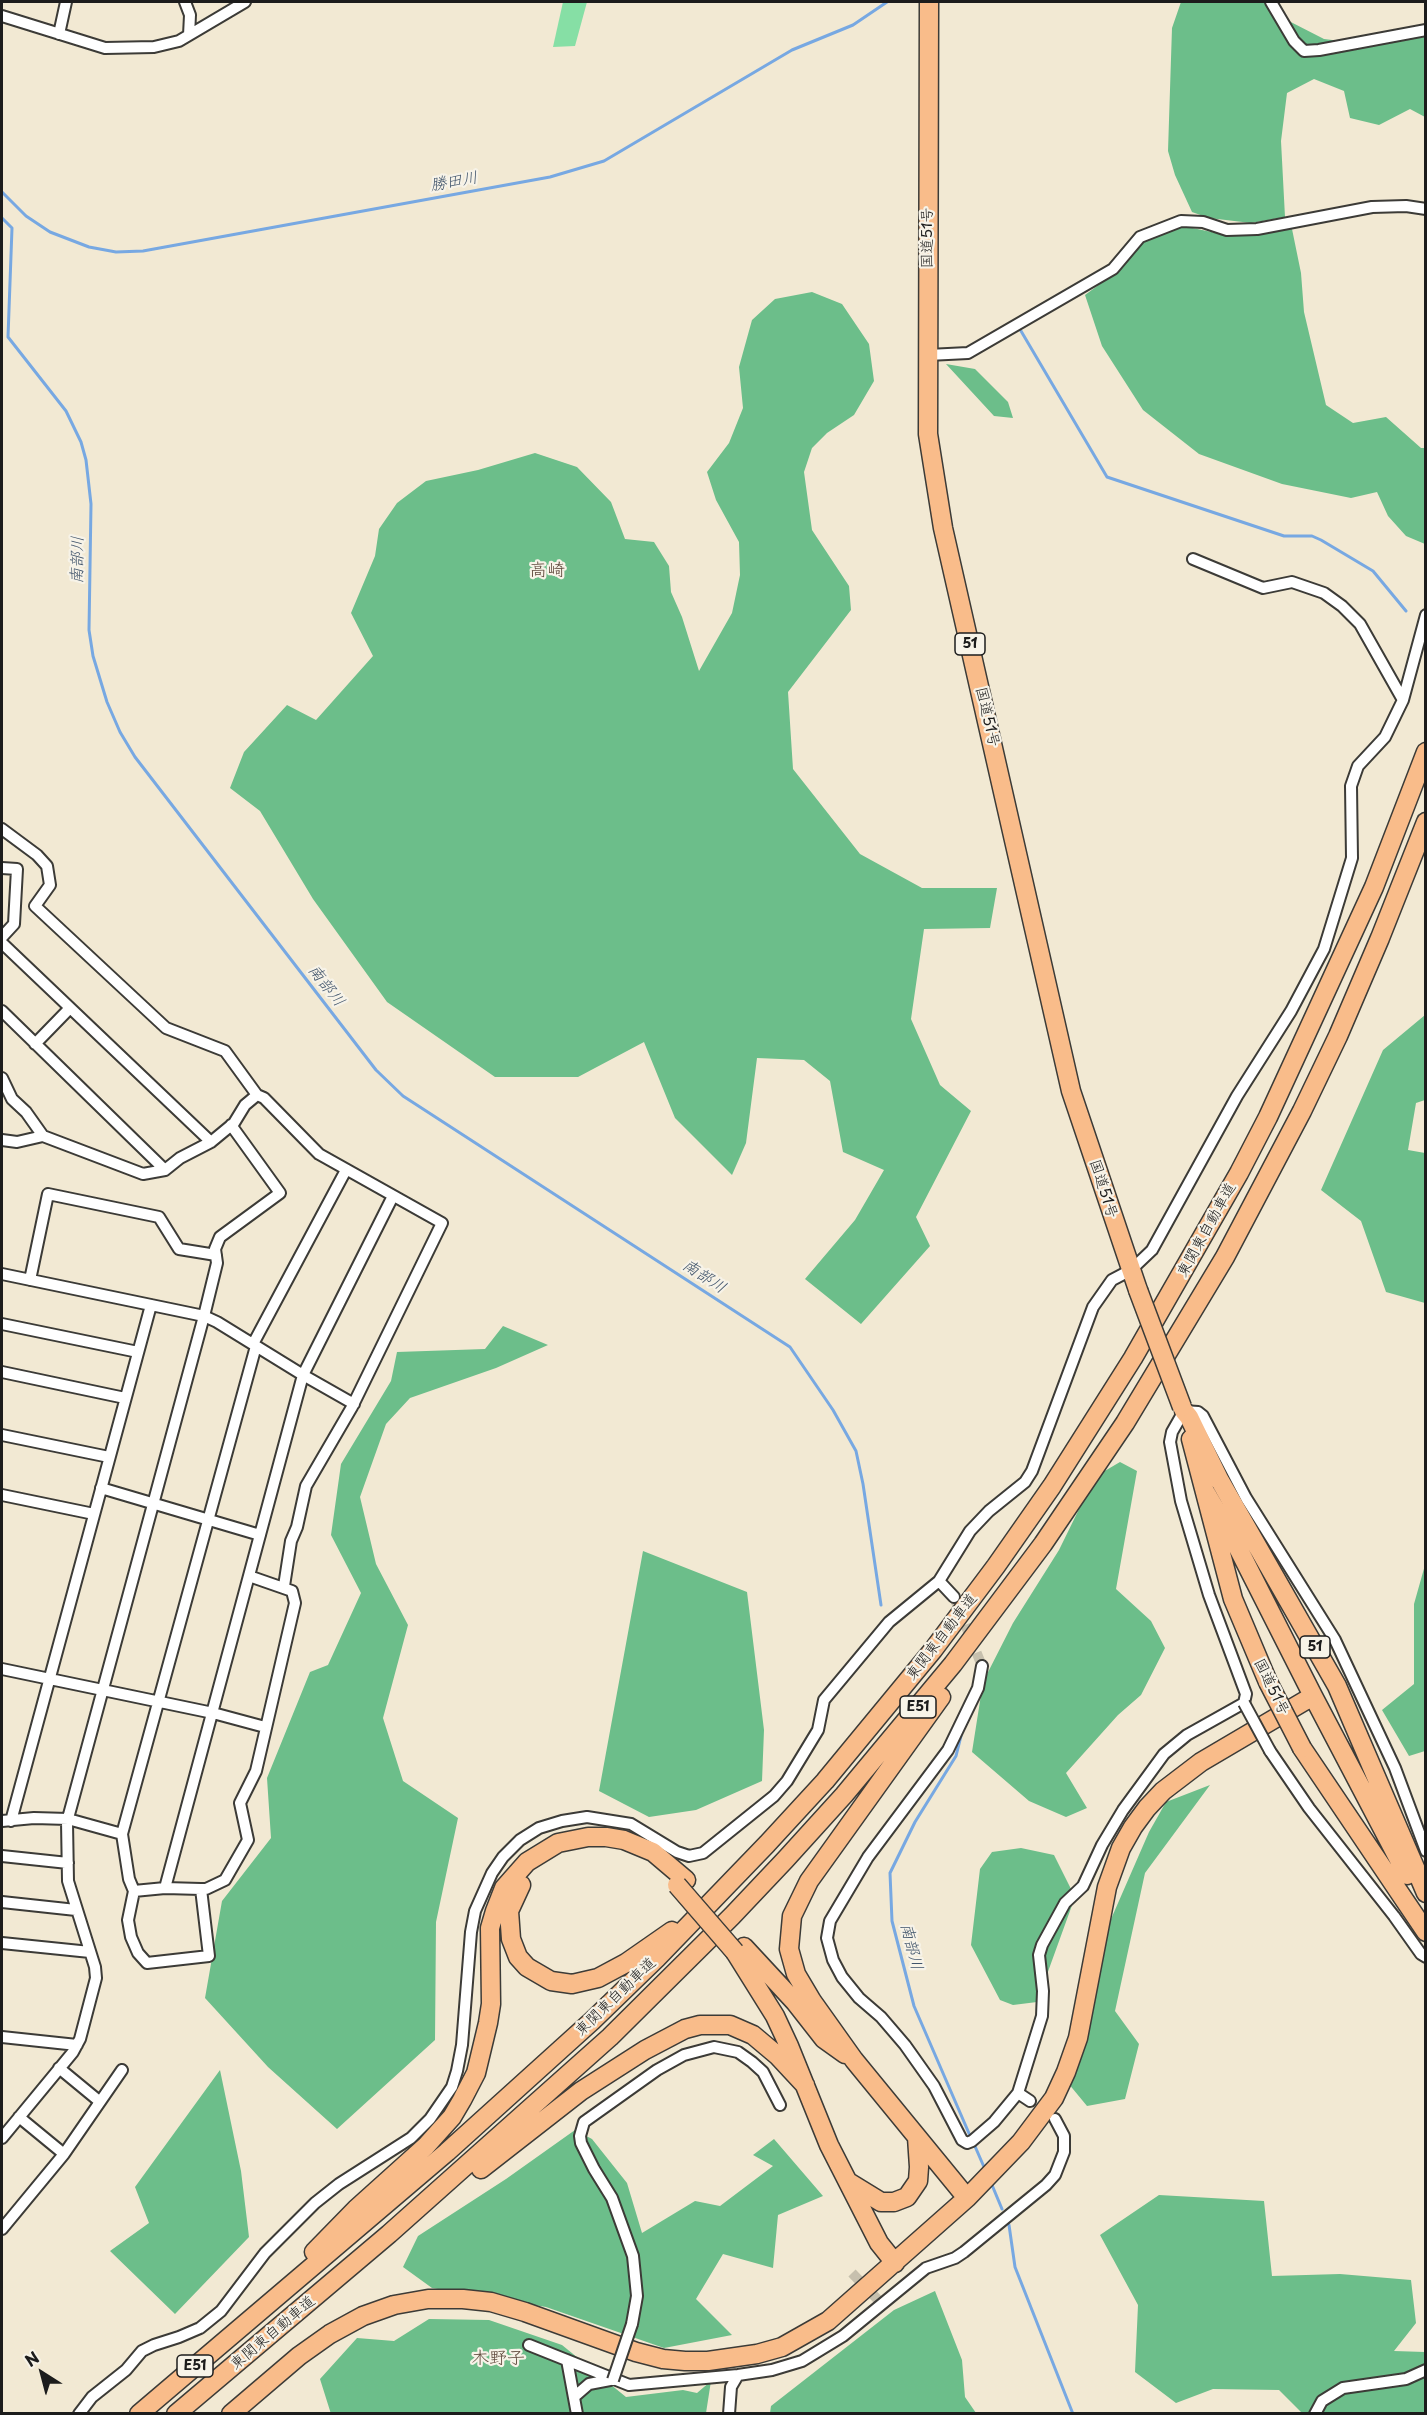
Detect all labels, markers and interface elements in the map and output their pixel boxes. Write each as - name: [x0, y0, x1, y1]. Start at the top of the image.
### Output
- water label: 勝田川: [429, 168, 479, 196]
- street label: 国道51号: [919, 207, 937, 269]
- water label: 南部川: [68, 536, 88, 584]
- district label: 高崎: [529, 560, 565, 582]
- road number: 51: [955, 633, 985, 655]
- street label: 国道51号: [971, 685, 1003, 749]
- water label: 南部川: [304, 961, 348, 1011]
- street label: 国道51号: [1085, 1157, 1121, 1221]
- street label: 東関東自動車道: [1174, 1180, 1240, 1280]
- water label: 南部川: [679, 1256, 729, 1298]
- street label: 東関東自動車道: [903, 1590, 981, 1684]
- road number: 51: [1300, 1636, 1330, 1658]
- street label: 国道51号: [1250, 1656, 1292, 1718]
- road number: E51: [900, 1696, 936, 1718]
- water label: 南部川: [896, 1921, 926, 1973]
- street label: 東関東自動車道: [572, 1954, 660, 2040]
- street label: 東関東自動車道: [227, 2292, 319, 2374]
- north arrow: [12, 2343, 72, 2403]
- text: N: [19, 2345, 44, 2372]
- district label: 木野子: [471, 2348, 525, 2370]
- road number: E51: [177, 2355, 213, 2377]

